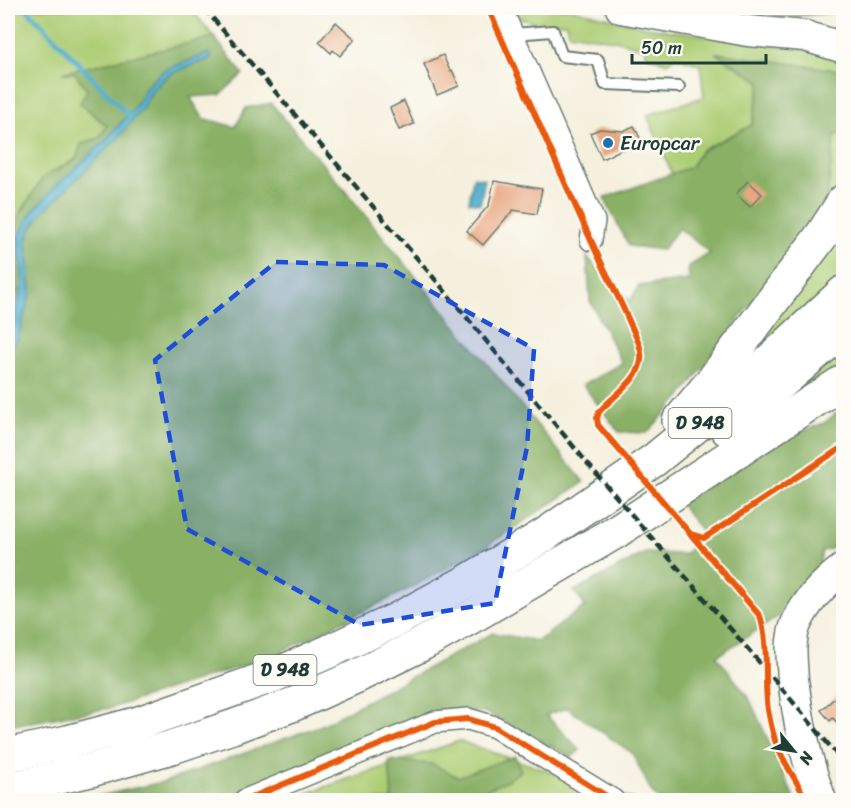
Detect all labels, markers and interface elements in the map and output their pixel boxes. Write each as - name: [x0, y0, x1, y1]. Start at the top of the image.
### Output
- scale bar: [632, 27, 766, 65]
- text: 50 m: [641, 32, 682, 64]
- place label: Europcar: [620, 126, 701, 161]
- marker: Europcar: [601, 136, 615, 150]
- road number: D 948: [668, 408, 732, 438]
- road number: D 948: [254, 655, 316, 685]
- north arrow: [764, 721, 824, 781]
- text: N: [791, 745, 822, 771]

